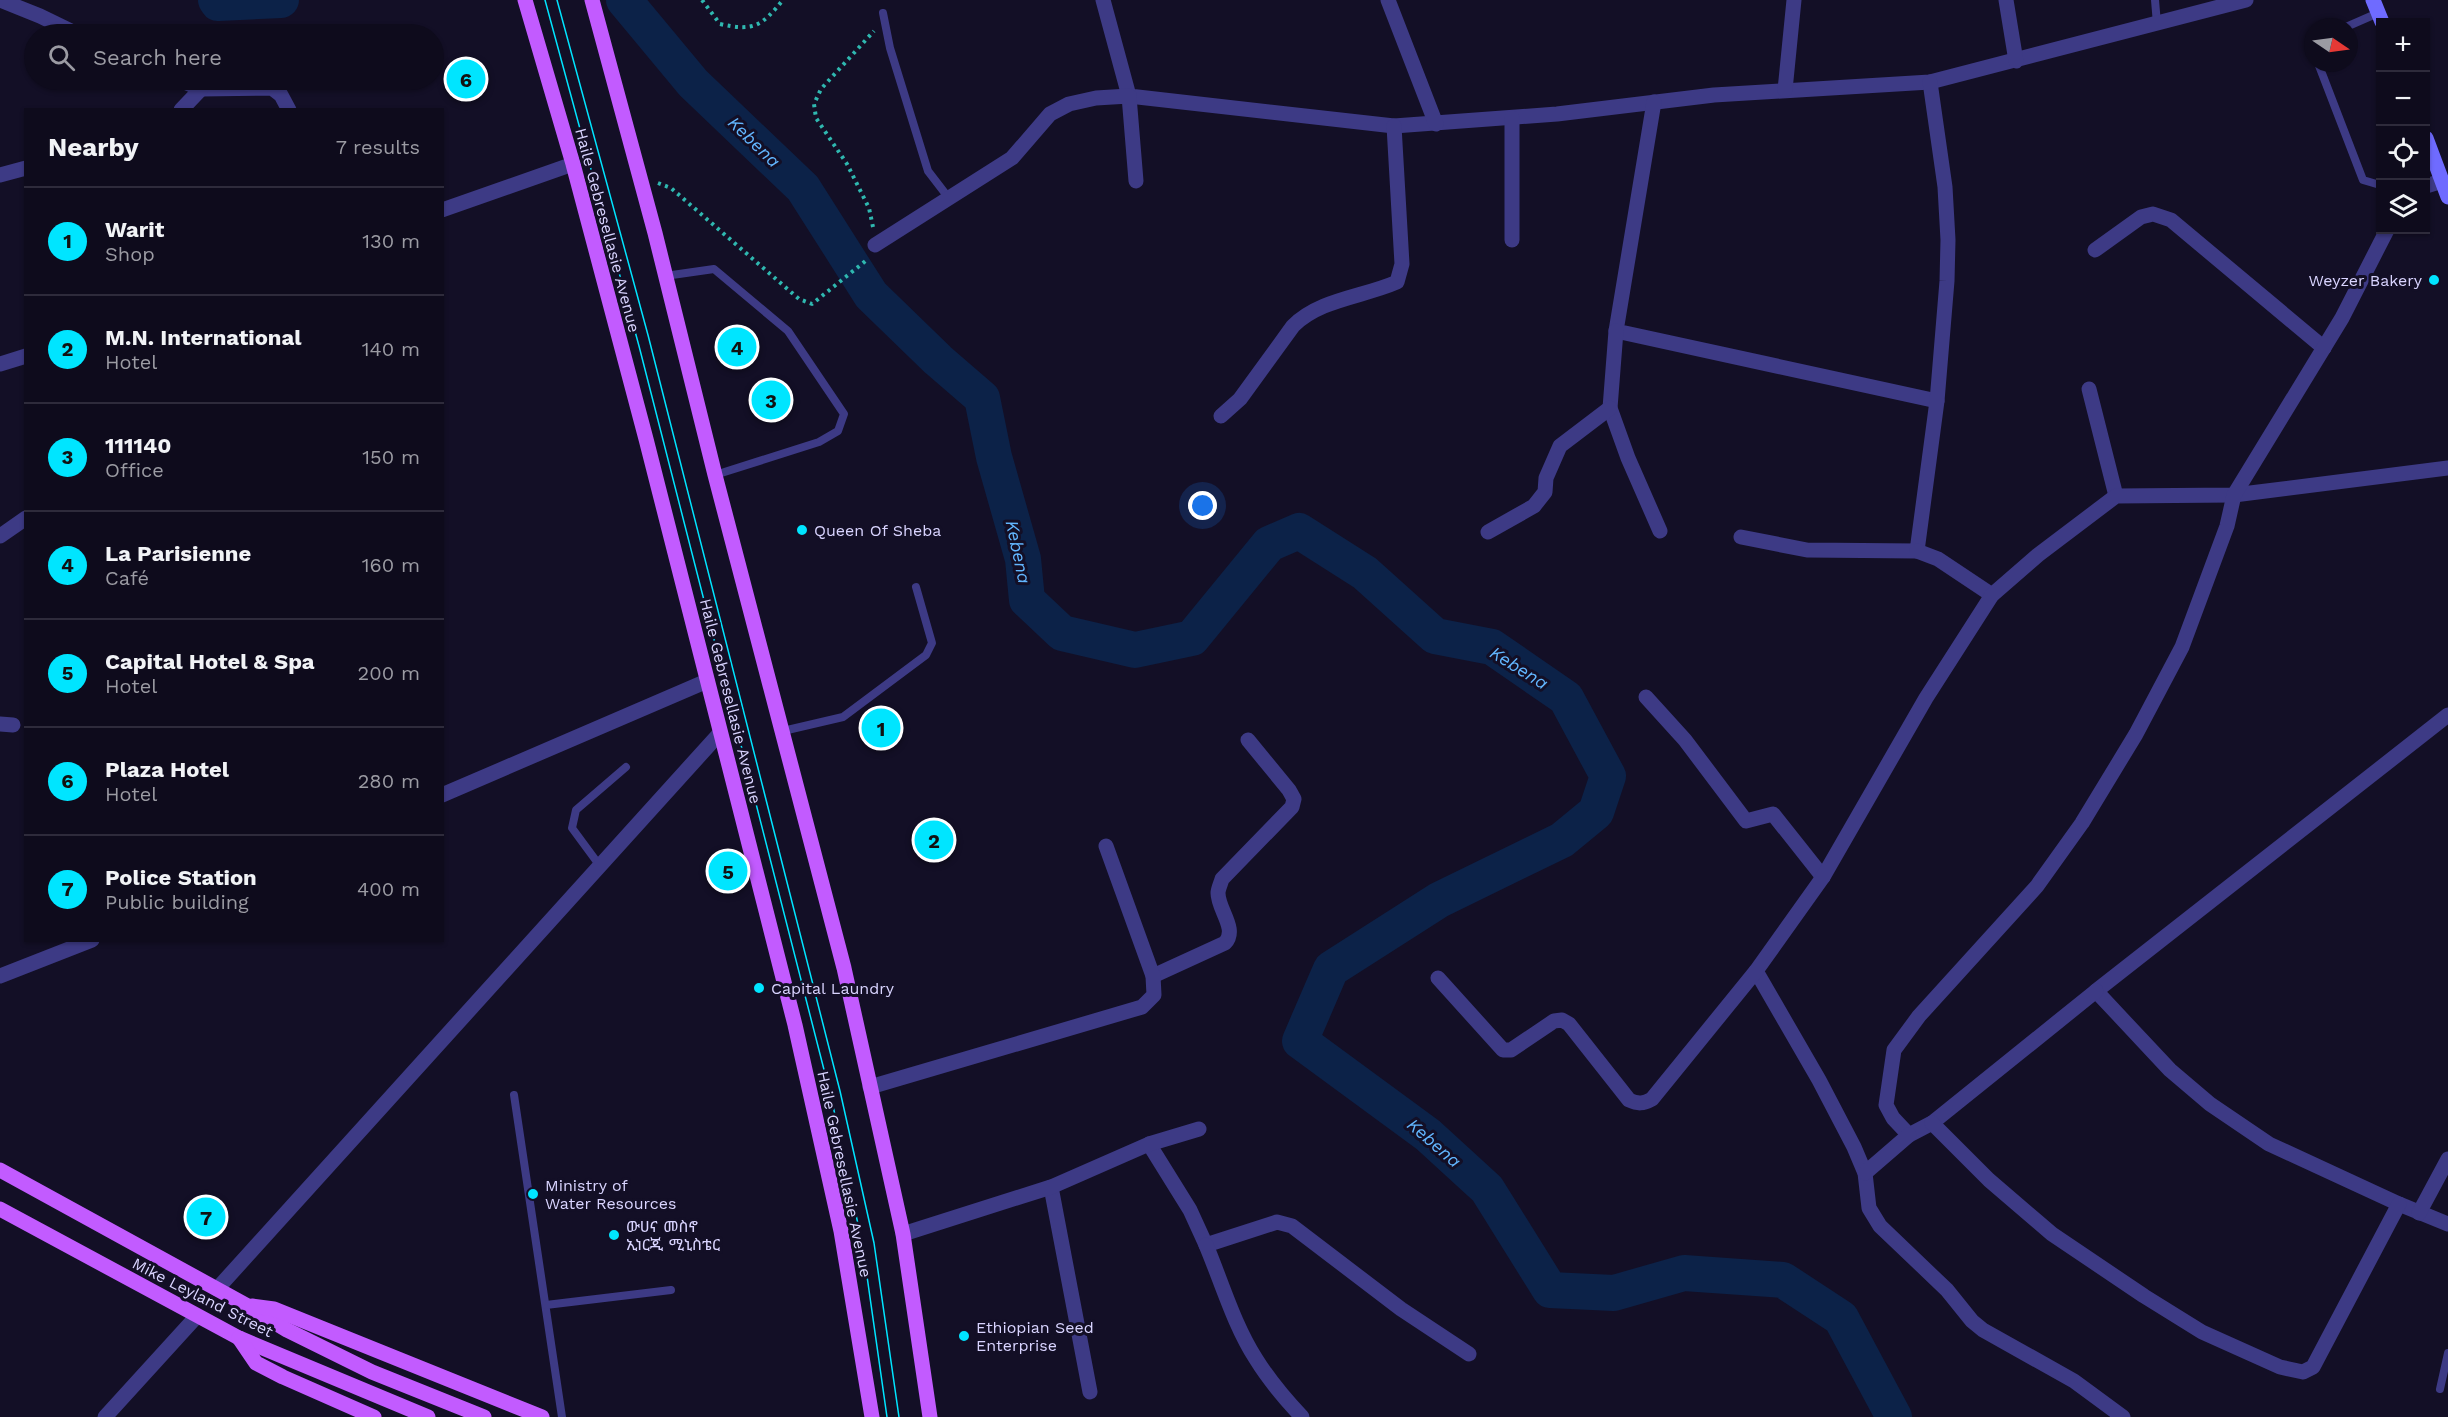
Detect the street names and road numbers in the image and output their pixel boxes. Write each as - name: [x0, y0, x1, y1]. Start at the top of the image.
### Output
- street label: Haile Gebresellasie Avenue: [571, 126, 644, 334]
- street label: Haile Gebresellasie Avenue: [696, 597, 765, 806]
- street label: Haile Gebresellasie Avenue: [813, 1069, 876, 1279]
- street label: Mike Leyland Street: [129, 1254, 277, 1341]

